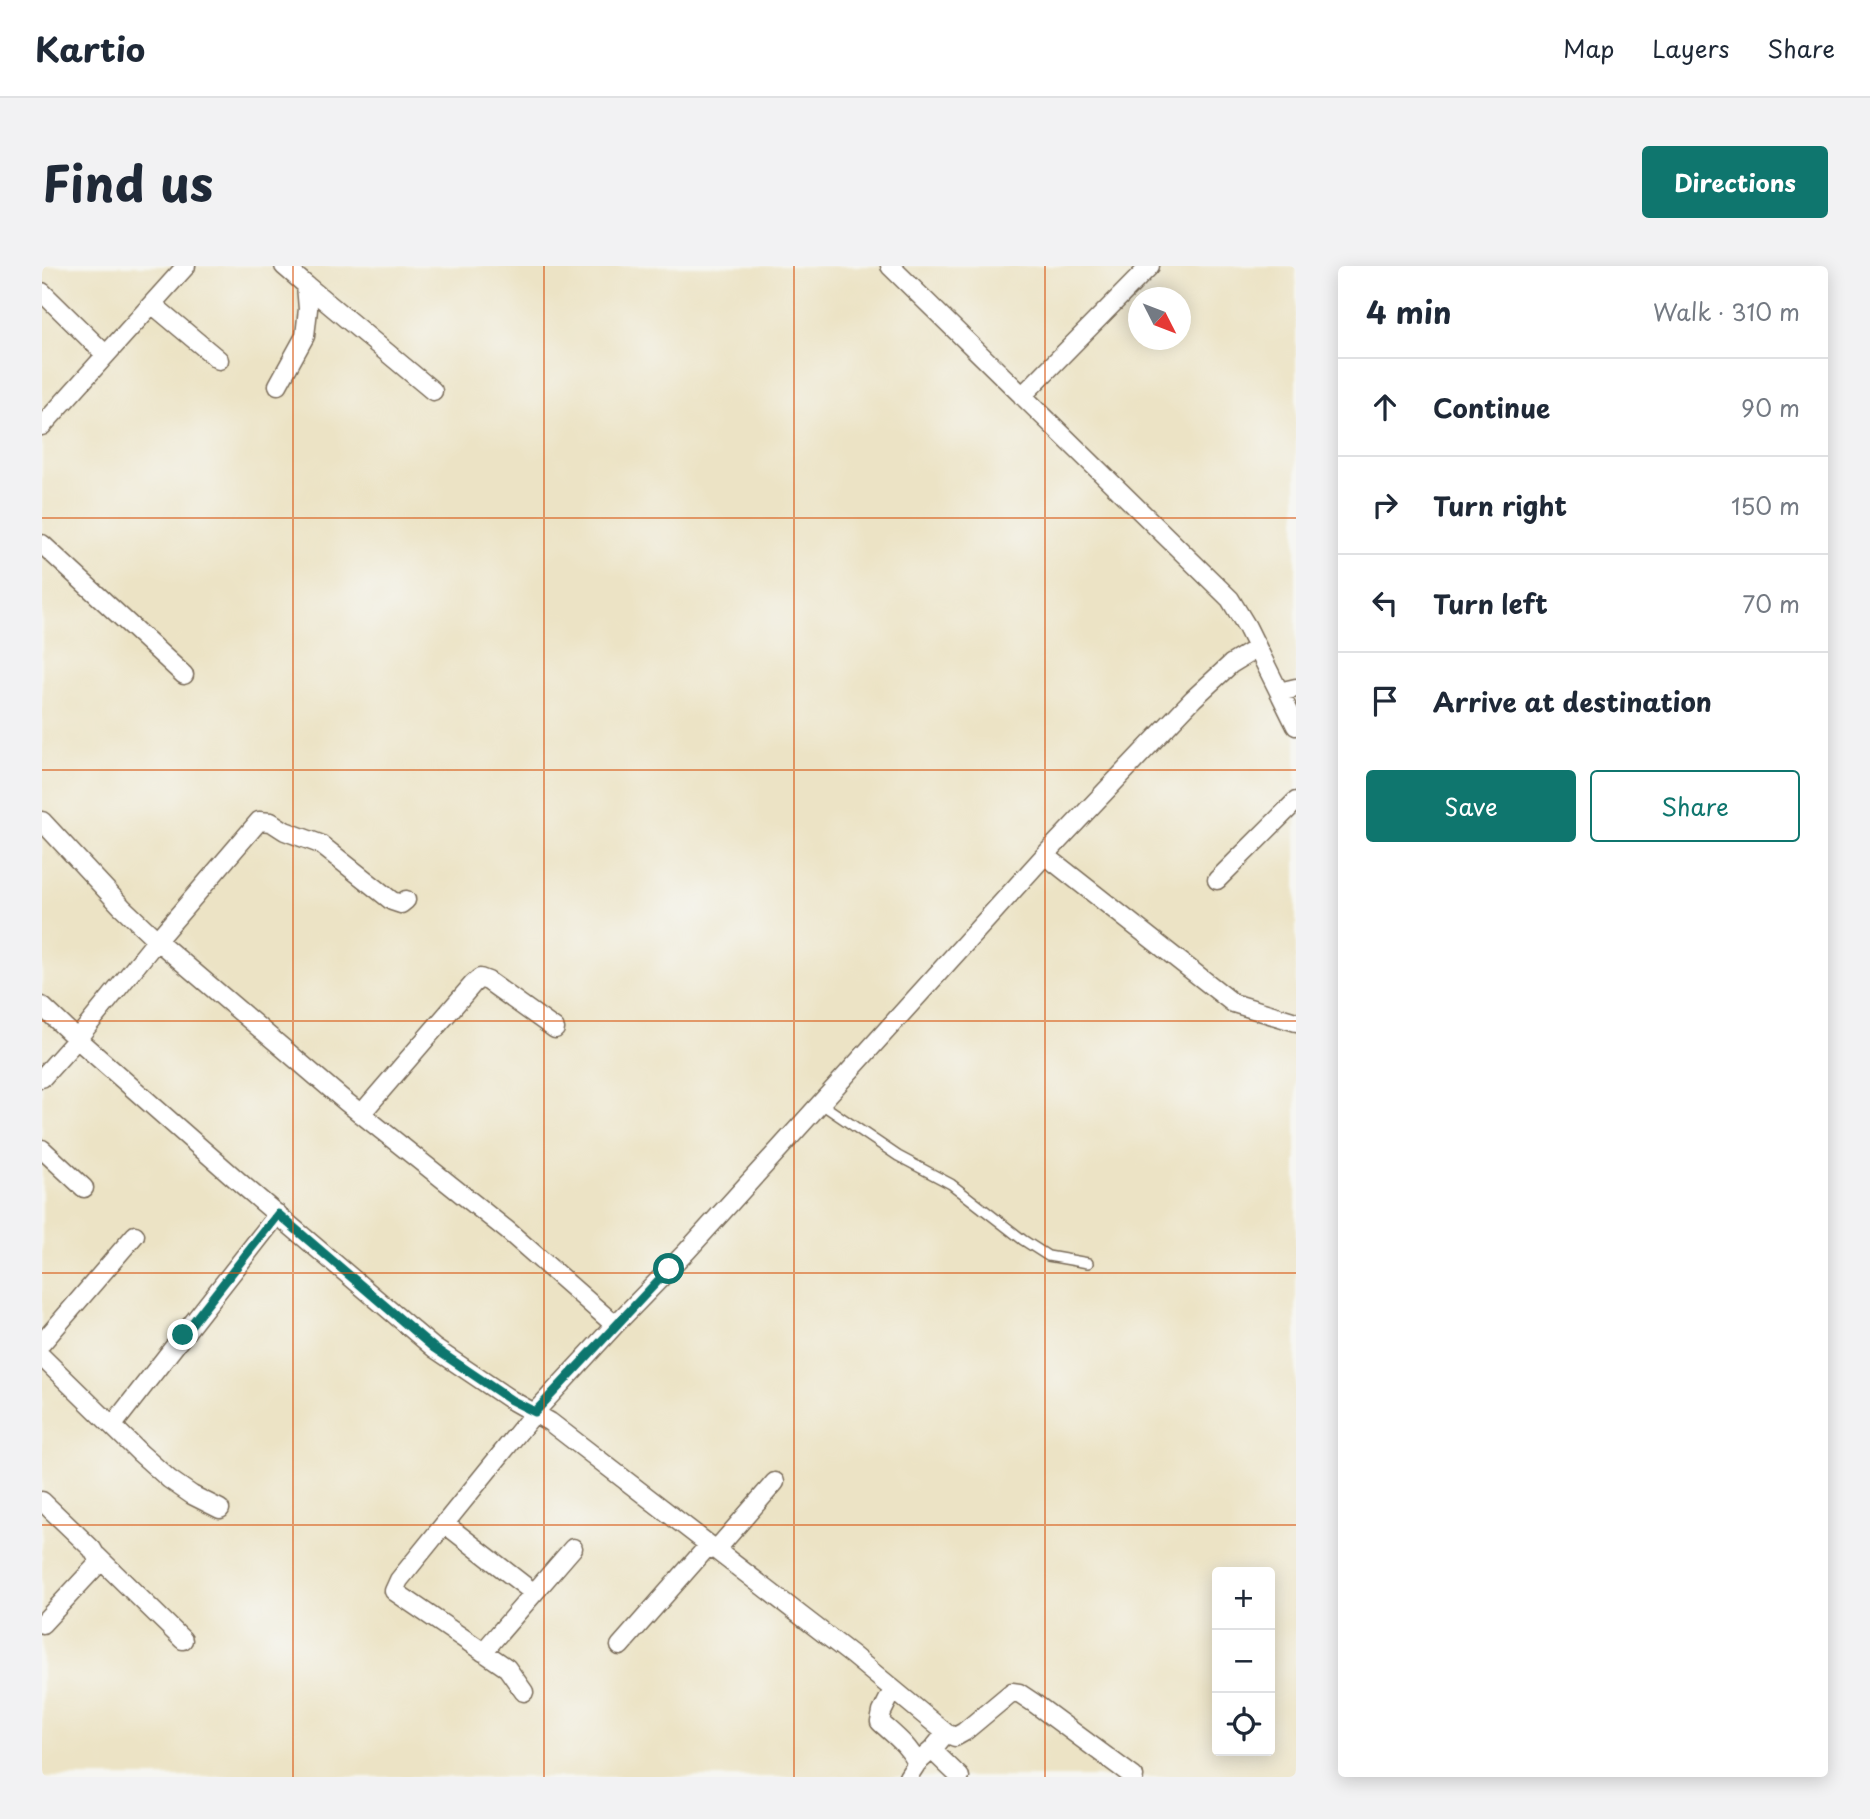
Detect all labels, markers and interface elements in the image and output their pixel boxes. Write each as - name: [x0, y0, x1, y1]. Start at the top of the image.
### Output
- text: Kartio: [35, 23, 145, 73]
- text: Map: [1563, 30, 1614, 66]
- text: Layers: [1652, 30, 1729, 66]
- text: Share: [1767, 30, 1835, 66]
- text: Find us: [42, 145, 213, 219]
- button: Directions: [1642, 146, 1828, 218]
- north arrow: [1128, 287, 1191, 350]
- text: 4 min: [1366, 289, 1452, 334]
- text: Walk · 310 m: [1653, 294, 1800, 329]
- icon: ahead: [1366, 388, 1404, 426]
- text: Continue: [1433, 388, 1550, 427]
- text: 90 m: [1741, 390, 1800, 425]
- icon: right: [1366, 486, 1404, 524]
- text: Turn right: [1433, 486, 1567, 525]
- text: 150 m: [1731, 488, 1800, 523]
- icon: left: [1366, 584, 1404, 622]
- text: Turn left: [1433, 584, 1548, 623]
- text: 70 m: [1742, 586, 1800, 621]
- icon: arrive: [1366, 682, 1404, 720]
- text: Arrive at destination: [1433, 682, 1712, 721]
- button: Save: [1366, 770, 1576, 842]
- button: Share: [1590, 770, 1800, 842]
- route start: [653, 1253, 684, 1284]
- route end: [167, 1319, 198, 1350]
- map controls: [1212, 1567, 1275, 1756]
- button: +: [1212, 1567, 1275, 1630]
- button: −: [1212, 1630, 1275, 1693]
- button: locate: [1212, 1693, 1275, 1756]

